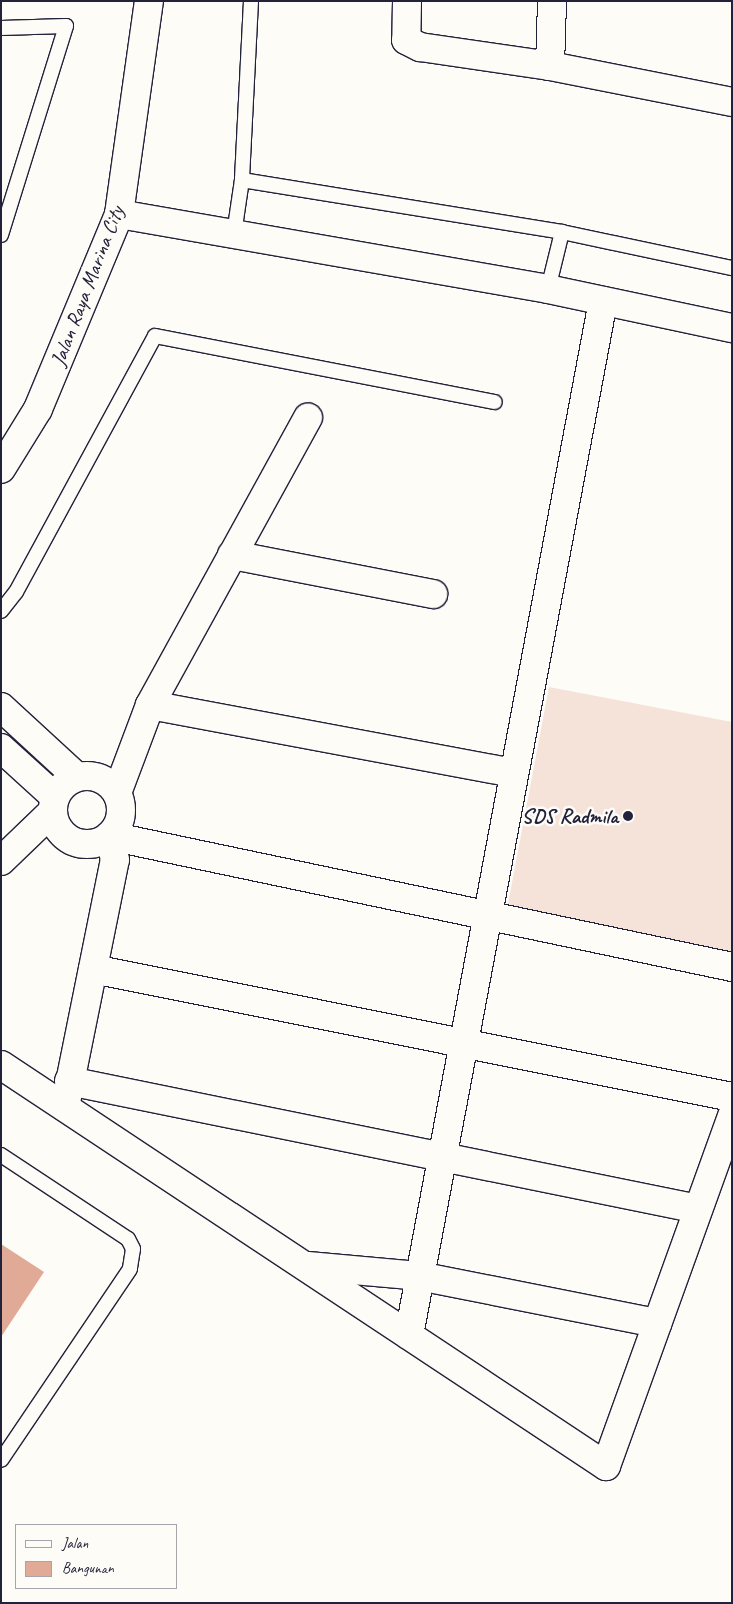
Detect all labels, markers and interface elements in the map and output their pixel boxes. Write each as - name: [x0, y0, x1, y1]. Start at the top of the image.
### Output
- street label: Jalan Raya Marina City: [45, 202, 129, 370]
- place label: SDS Radmila: [521, 803, 618, 829]
- marker: SDS Radmila: [622, 810, 634, 822]
- legend: [15, 1524, 178, 1589]
- text: Jalan: [62, 1534, 88, 1553]
- text: Bangunan: [62, 1559, 114, 1578]

